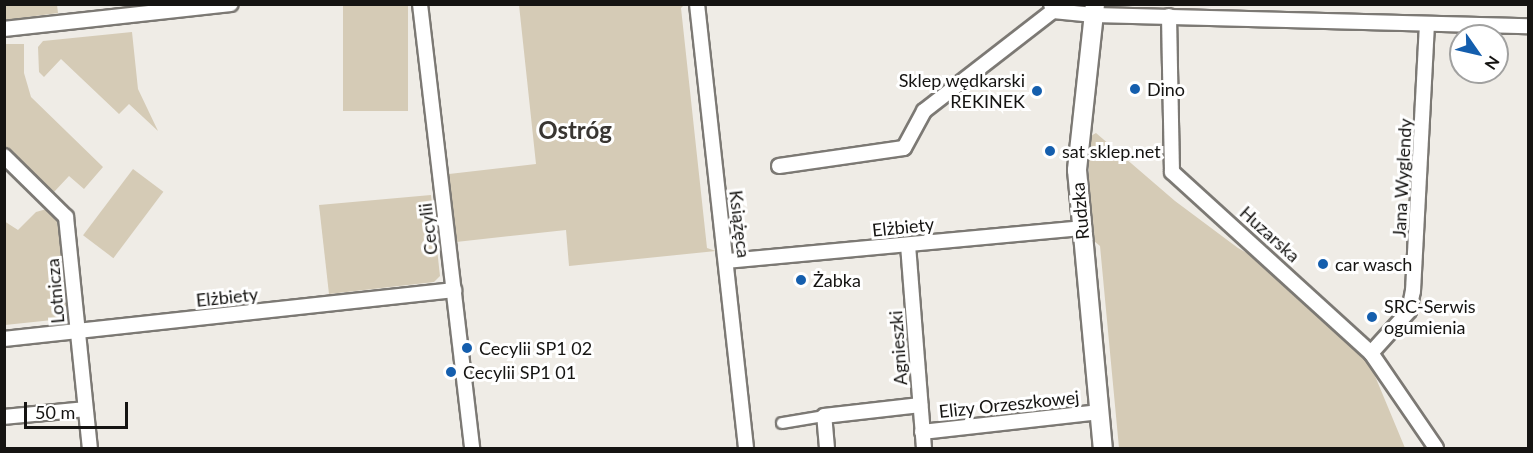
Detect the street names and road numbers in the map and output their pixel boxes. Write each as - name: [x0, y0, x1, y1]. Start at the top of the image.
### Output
- street label: Jana Wyglendy: [1388, 118, 1416, 238]
- street label: Rudzka: [1067, 182, 1093, 240]
- street label: Książęca: [725, 189, 755, 259]
- street label: Cecylii: [414, 202, 442, 256]
- street label: Huzarska: [1236, 202, 1304, 266]
- street label: Elżbiety: [871, 213, 935, 241]
- street label: Lotnicza: [41, 258, 69, 324]
- street label: Elżbiety: [195, 283, 259, 311]
- street label: Agnieszki: [885, 310, 911, 386]
- street label: Elizy Orzeszkowej: [937, 386, 1081, 422]

